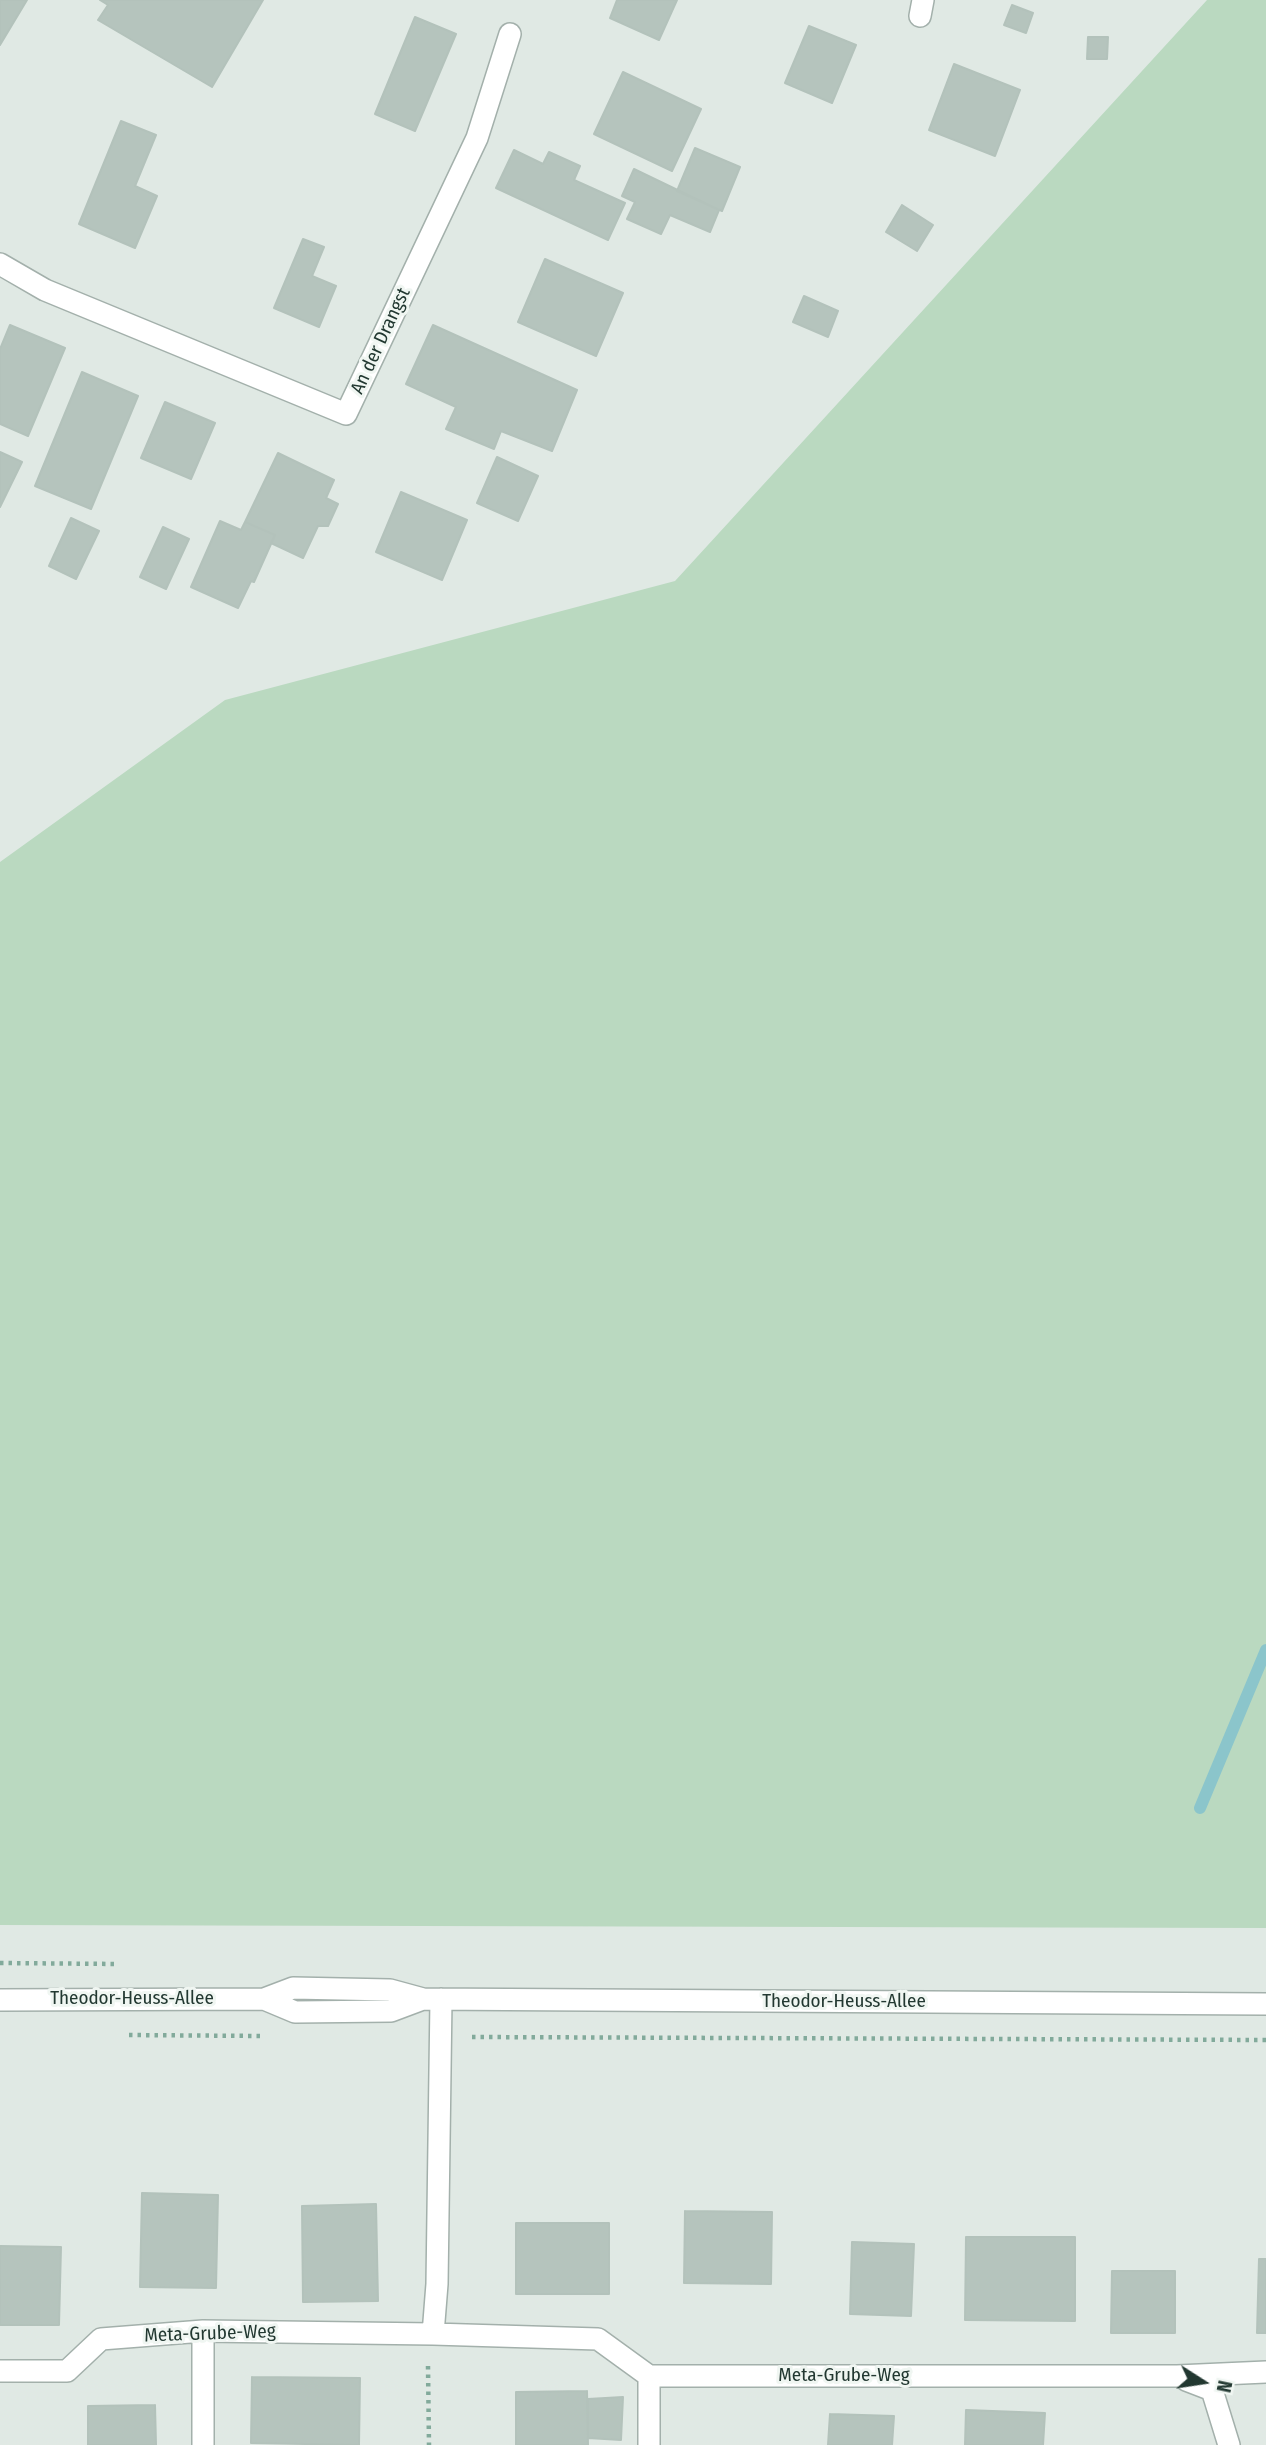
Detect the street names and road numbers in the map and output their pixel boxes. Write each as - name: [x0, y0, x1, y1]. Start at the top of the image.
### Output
- street label: An der Drangst: [346, 284, 416, 398]
- street label: Theodor-Heuss-Allee: [50, 1988, 214, 2010]
- street label: Theodor-Heuss-Allee: [762, 1991, 926, 2013]
- street label: Meta-Grube-Weg: [144, 2320, 276, 2348]
- street label: Meta-Grube-Weg: [778, 2365, 910, 2387]

